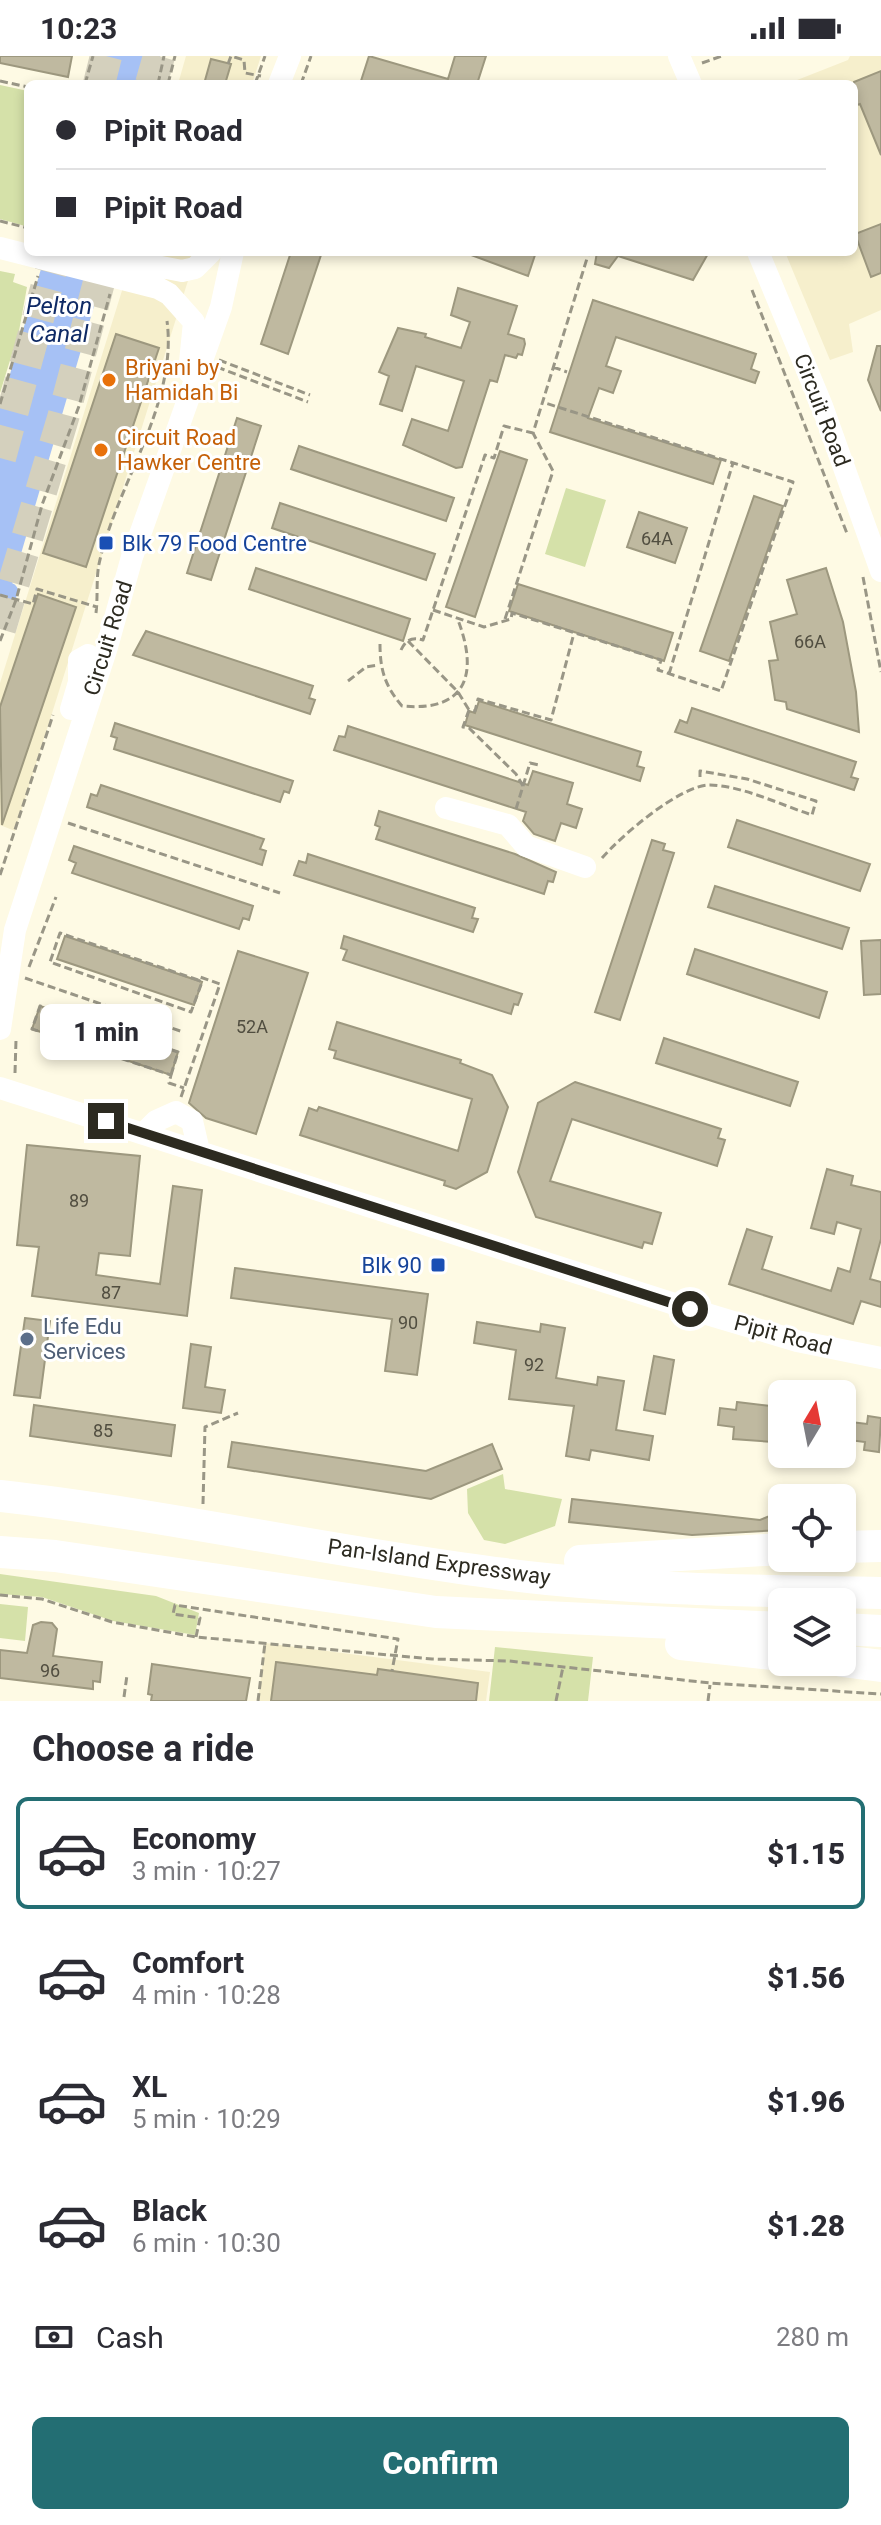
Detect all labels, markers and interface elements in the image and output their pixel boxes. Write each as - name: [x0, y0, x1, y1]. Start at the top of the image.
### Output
- text: 10:23: [40, 11, 117, 46]
- text: Pipit Road: [104, 113, 243, 148]
- text: Pipit Road: [104, 190, 243, 225]
- water label: Pelton Canal: [26, 292, 92, 348]
- street label: Circuit Road: [789, 350, 855, 470]
- place label: Briyani by Hamidah Bi: [125, 355, 238, 405]
- marker: Briyani by Hamidah Bi: [100, 371, 118, 389]
- place label: Circuit Road Hawker Centre: [117, 425, 261, 475]
- marker: Circuit Road Hawker Centre: [92, 441, 110, 459]
- house number: 64A: [641, 528, 673, 549]
- place label: Blk 79 Food Centre: [122, 531, 307, 556]
- marker: Blk 79 Food Centre: [97, 534, 115, 552]
- street label: Circuit Road: [79, 577, 137, 699]
- house number: 66A: [794, 631, 826, 652]
- callout: 1 min: [40, 1005, 172, 1061]
- house number: 52A: [236, 1016, 268, 1037]
- text: 1 min: [73, 1017, 139, 1047]
- route end: [88, 1103, 124, 1139]
- house number: 89: [69, 1190, 89, 1211]
- place label: Blk 90: [362, 1253, 422, 1278]
- marker: Blk 90: [429, 1256, 447, 1274]
- house number: 87: [101, 1282, 121, 1303]
- route start: [672, 1291, 708, 1327]
- street label: Pipit Road: [731, 1310, 835, 1360]
- house number: 90: [398, 1312, 418, 1333]
- place label: Life Edu Services: [43, 1314, 126, 1364]
- marker: Life Edu Services: [18, 1330, 36, 1348]
- house number: 92: [524, 1354, 544, 1375]
- north arrow: [768, 1380, 856, 1468]
- map controls: [768, 1380, 856, 1676]
- house number: 85: [93, 1420, 113, 1441]
- button: locate: [768, 1484, 856, 1572]
- street label: Pan-Island Expressway: [326, 1534, 553, 1590]
- button: layers: [768, 1588, 856, 1676]
- house number: 96: [40, 1660, 60, 1681]
- text: Choose a ride: [32, 1728, 254, 1770]
- icon: car: [36, 1817, 108, 1889]
- text: Economy: [132, 1821, 256, 1856]
- text: $1.15: [767, 1836, 845, 1871]
- text: 3 min · 10:27: [132, 1856, 281, 1886]
- icon: car: [36, 1941, 108, 2013]
- text: Comfort: [132, 1945, 244, 1980]
- text: $1.56: [767, 1960, 845, 1995]
- text: 4 min · 10:28: [132, 1980, 281, 2010]
- icon: car: [36, 2065, 108, 2137]
- text: XL: [132, 2069, 167, 2104]
- text: $1.96: [767, 2084, 845, 2119]
- text: 5 min · 10:29: [132, 2104, 281, 2134]
- icon: car: [36, 2189, 108, 2261]
- text: Black: [132, 2193, 207, 2228]
- text: $1.28: [767, 2208, 845, 2243]
- text: 6 min · 10:30: [132, 2228, 281, 2258]
- icon: cash: [32, 2315, 76, 2359]
- text: Cash: [96, 2320, 164, 2355]
- text: 280 m: [776, 2322, 849, 2352]
- button: Confirm: [32, 2417, 849, 2509]

